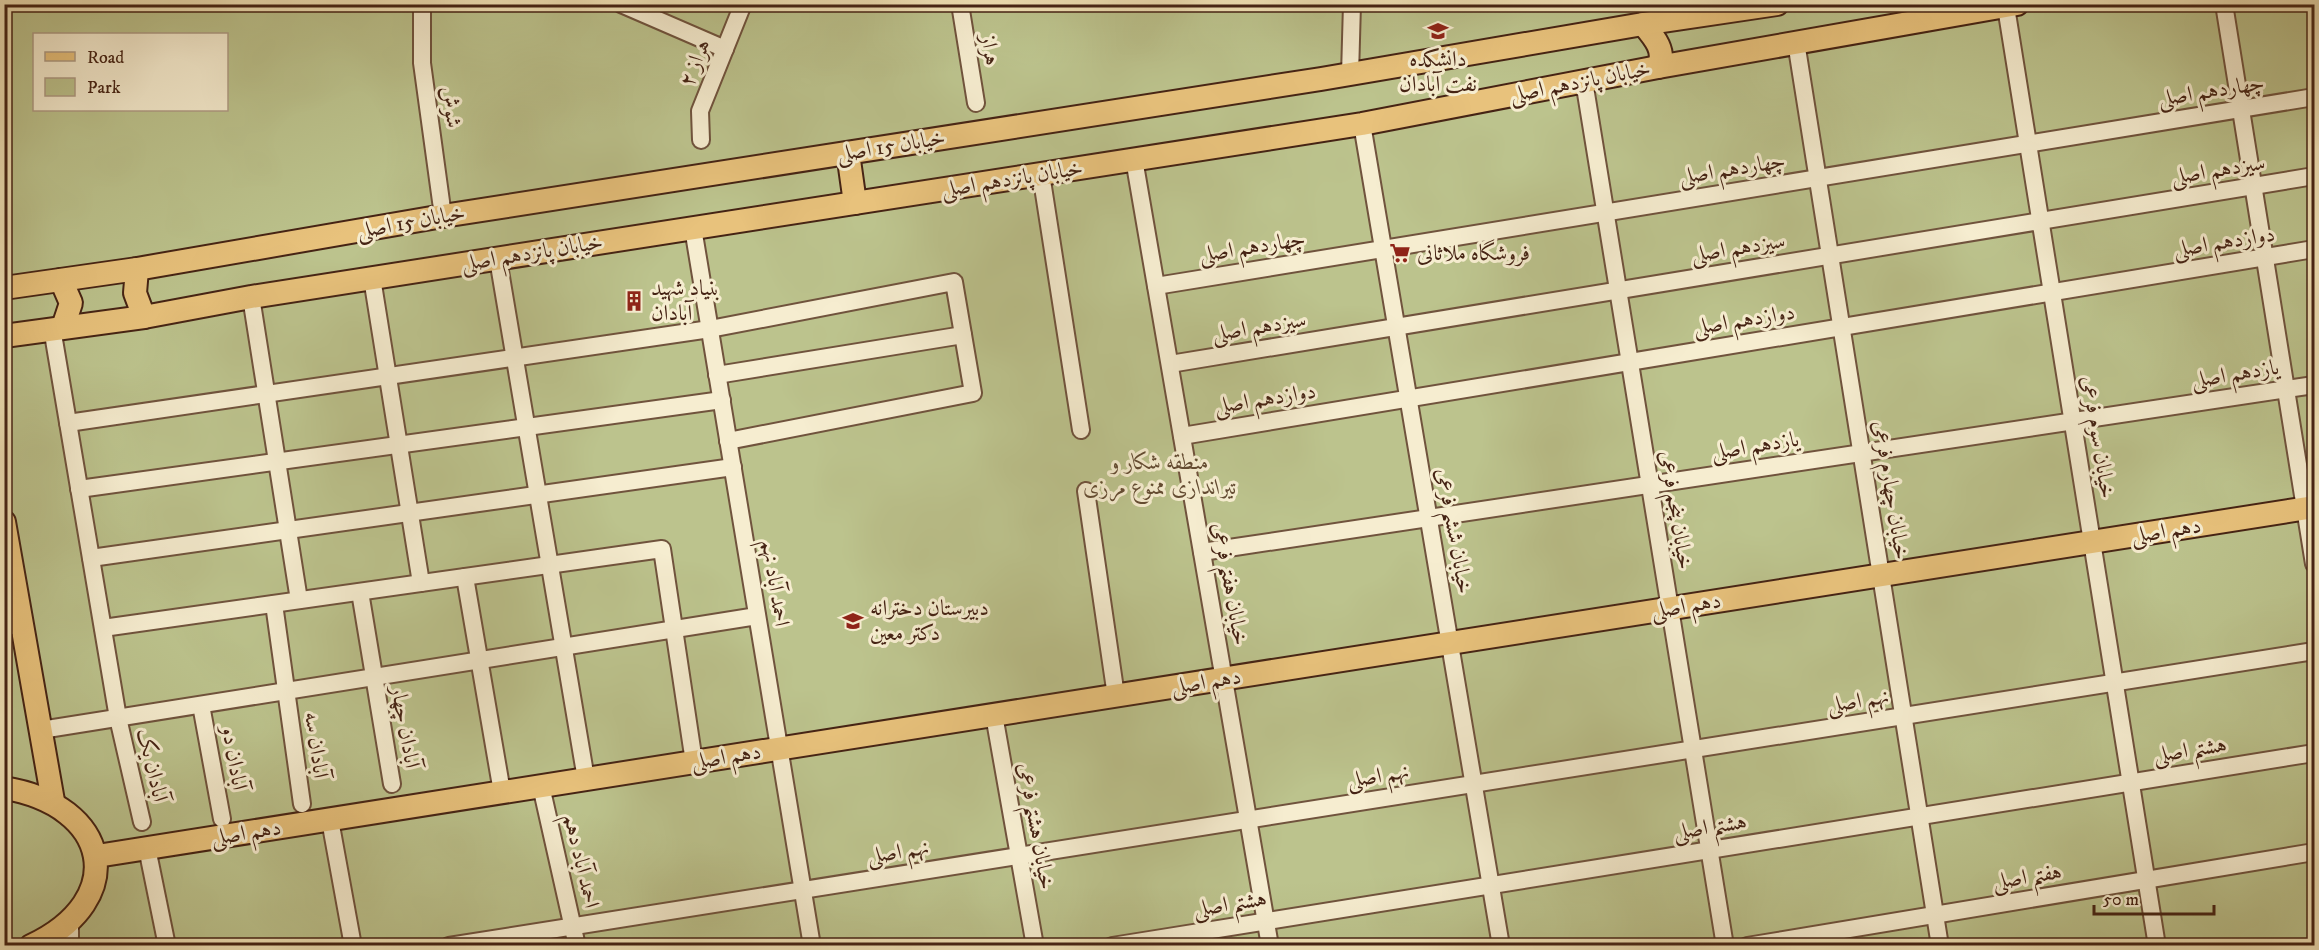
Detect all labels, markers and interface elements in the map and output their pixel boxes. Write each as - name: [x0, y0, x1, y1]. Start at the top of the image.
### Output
- school or university icon: دانشکده نفت آبادان: [1426, 19, 1450, 43]
- street label: هراز: [974, 31, 1006, 67]
- legend: [33, 33, 228, 111]
- street label: هراز ۲: [673, 35, 717, 91]
- place label: دانشکده نفت آبادان: [1399, 46, 1477, 98]
- text: Road: [87, 47, 124, 69]
- street label: خیابان پانزدهم اصلی: [1507, 55, 1654, 115]
- street label: چهاردهم اصلی: [2156, 69, 2267, 119]
- text: Park: [87, 77, 121, 99]
- street label: شوش: [435, 84, 467, 130]
- street label: خیابان 15 اصلی: [835, 124, 948, 170]
- street label: چهاردهم اصلی: [1677, 147, 1788, 197]
- street label: سیزدهم اصلی: [2169, 149, 2268, 197]
- street label: خیابان پانزدهم اصلی: [939, 154, 1086, 209]
- street label: خیابان 15 اصلی: [355, 199, 468, 247]
- street label: دوازدهم اصلی: [2171, 221, 2278, 269]
- street label: چهاردهم اصلی: [1197, 225, 1308, 275]
- street label: سیزدهم اصلی: [1689, 227, 1788, 275]
- street label: خیابان پانزدهم اصلی: [459, 228, 606, 283]
- place label: فروشگاه ملاثانی: [1417, 239, 1530, 267]
- supermarket icon: فروشگاه ملاثانی: [1388, 241, 1412, 265]
- place label: بنیاد شهید آبادان: [651, 275, 720, 327]
- building icon: بنیاد شهید آبادان: [622, 289, 646, 313]
- street label: دوازدهم اصلی: [1691, 299, 1798, 347]
- street label: سیزدهم اصلی: [1210, 306, 1309, 354]
- street label: یازدهم اصلی: [2189, 353, 2284, 400]
- street label: خیابان سوم فرعی: [2070, 374, 2121, 501]
- street label: دوازدهم اصلی: [1212, 378, 1319, 426]
- street label: خیابان چهارم فرعی: [1862, 419, 1915, 562]
- street label: یازدهم اصلی: [1709, 425, 1804, 472]
- park label: منطقه شکار و تیراندازی ممنوع مرزی: [1083, 449, 1237, 505]
- street label: خیابان پنجم فرعی: [1647, 449, 1699, 572]
- street label: خیابان ششم فرعی: [1423, 466, 1478, 597]
- street label: دهم اصلی: [2129, 512, 2204, 556]
- street label: خیابان هفتم فرعی: [1199, 520, 1254, 649]
- street label: احمد آباد نهم: [749, 537, 796, 629]
- street label: دهم اصلی: [1649, 587, 1724, 631]
- place label: دبیرستان دخترانه دکتر معین: [870, 595, 989, 647]
- school or university icon: دبیرستان دخترانه دکتر معین: [841, 609, 865, 633]
- street label: دهم اصلی: [1169, 663, 1244, 707]
- street label: آبادان چهار: [384, 682, 427, 772]
- street label: نهم اصلی: [1825, 683, 1892, 725]
- street label: آبادان سه: [298, 710, 335, 782]
- street label: آبادان دو: [215, 722, 254, 794]
- street label: آبادان یک: [130, 725, 175, 807]
- street label: هشتم اصلی: [2151, 731, 2230, 776]
- street label: دهم اصلی: [689, 738, 764, 782]
- street label: نهم اصلی: [1345, 758, 1412, 800]
- street label: خیابان هشتم فرعی: [1005, 760, 1060, 893]
- street label: هشتم اصلی: [1671, 808, 1750, 853]
- street label: احمد آباد دهم: [551, 811, 606, 912]
- street label: دهم اصلی: [209, 814, 284, 858]
- street label: نهم اصلی: [865, 834, 932, 876]
- street label: هفتم اصلی: [1990, 858, 2065, 903]
- scale bar: [2094, 878, 2214, 916]
- street label: هشتم اصلی: [1191, 885, 1270, 930]
- text: 50 m: [2103, 889, 2139, 911]

